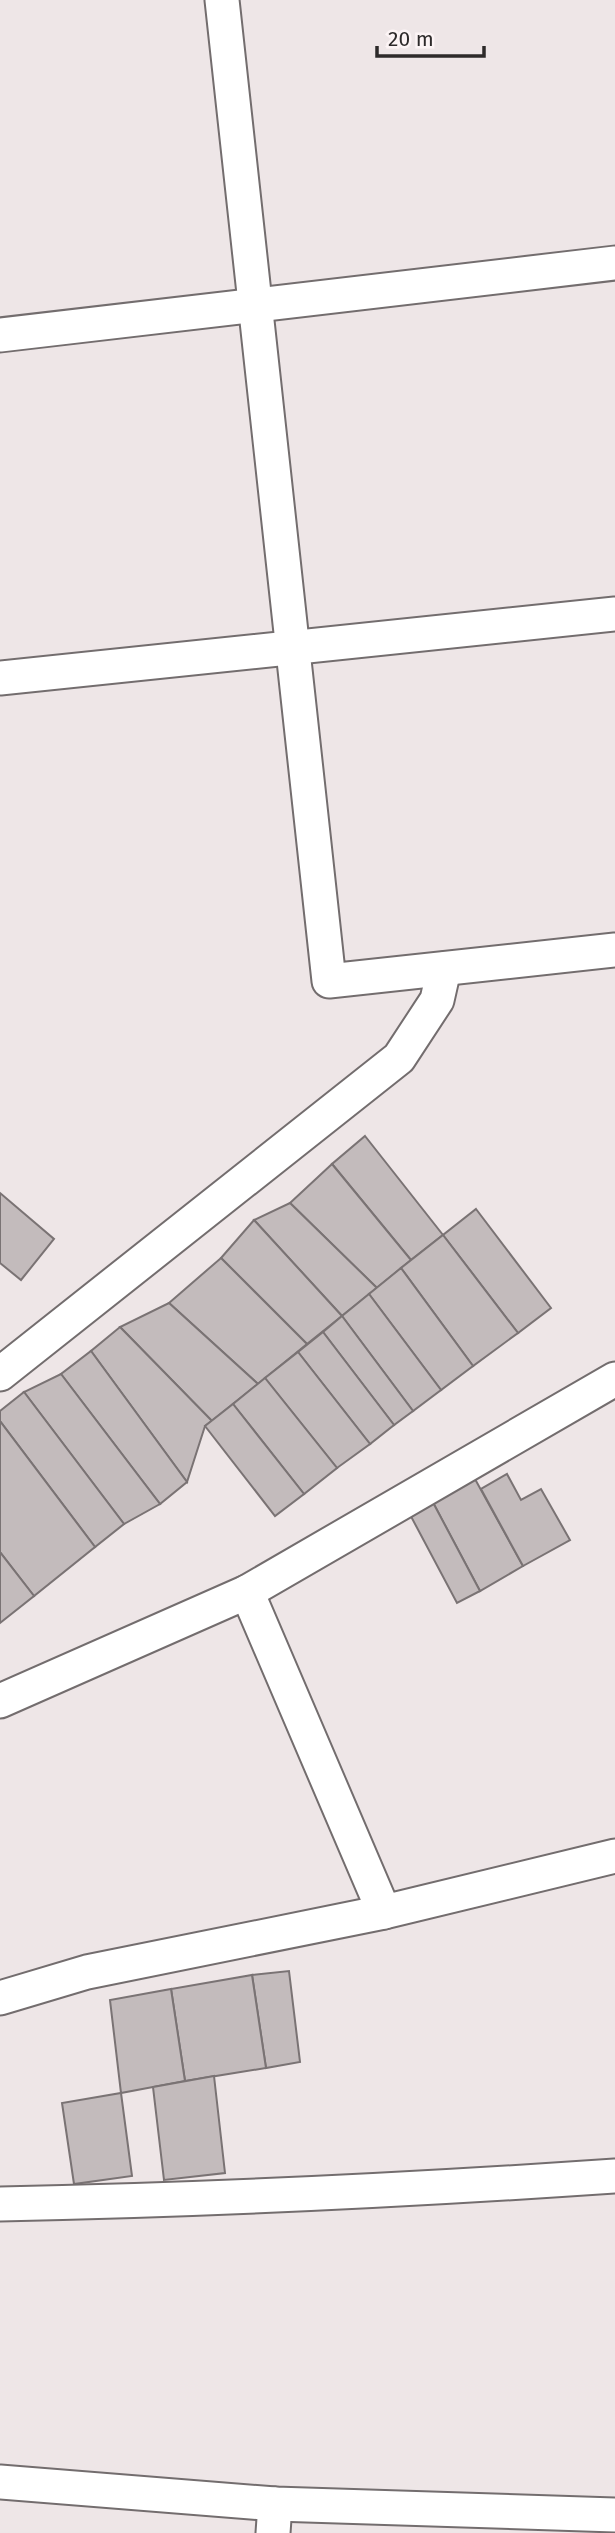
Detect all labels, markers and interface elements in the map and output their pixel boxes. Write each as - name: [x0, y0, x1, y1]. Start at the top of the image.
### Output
- scale bar: [377, 14, 484, 58]
- text: 20 m: [388, 26, 434, 52]

